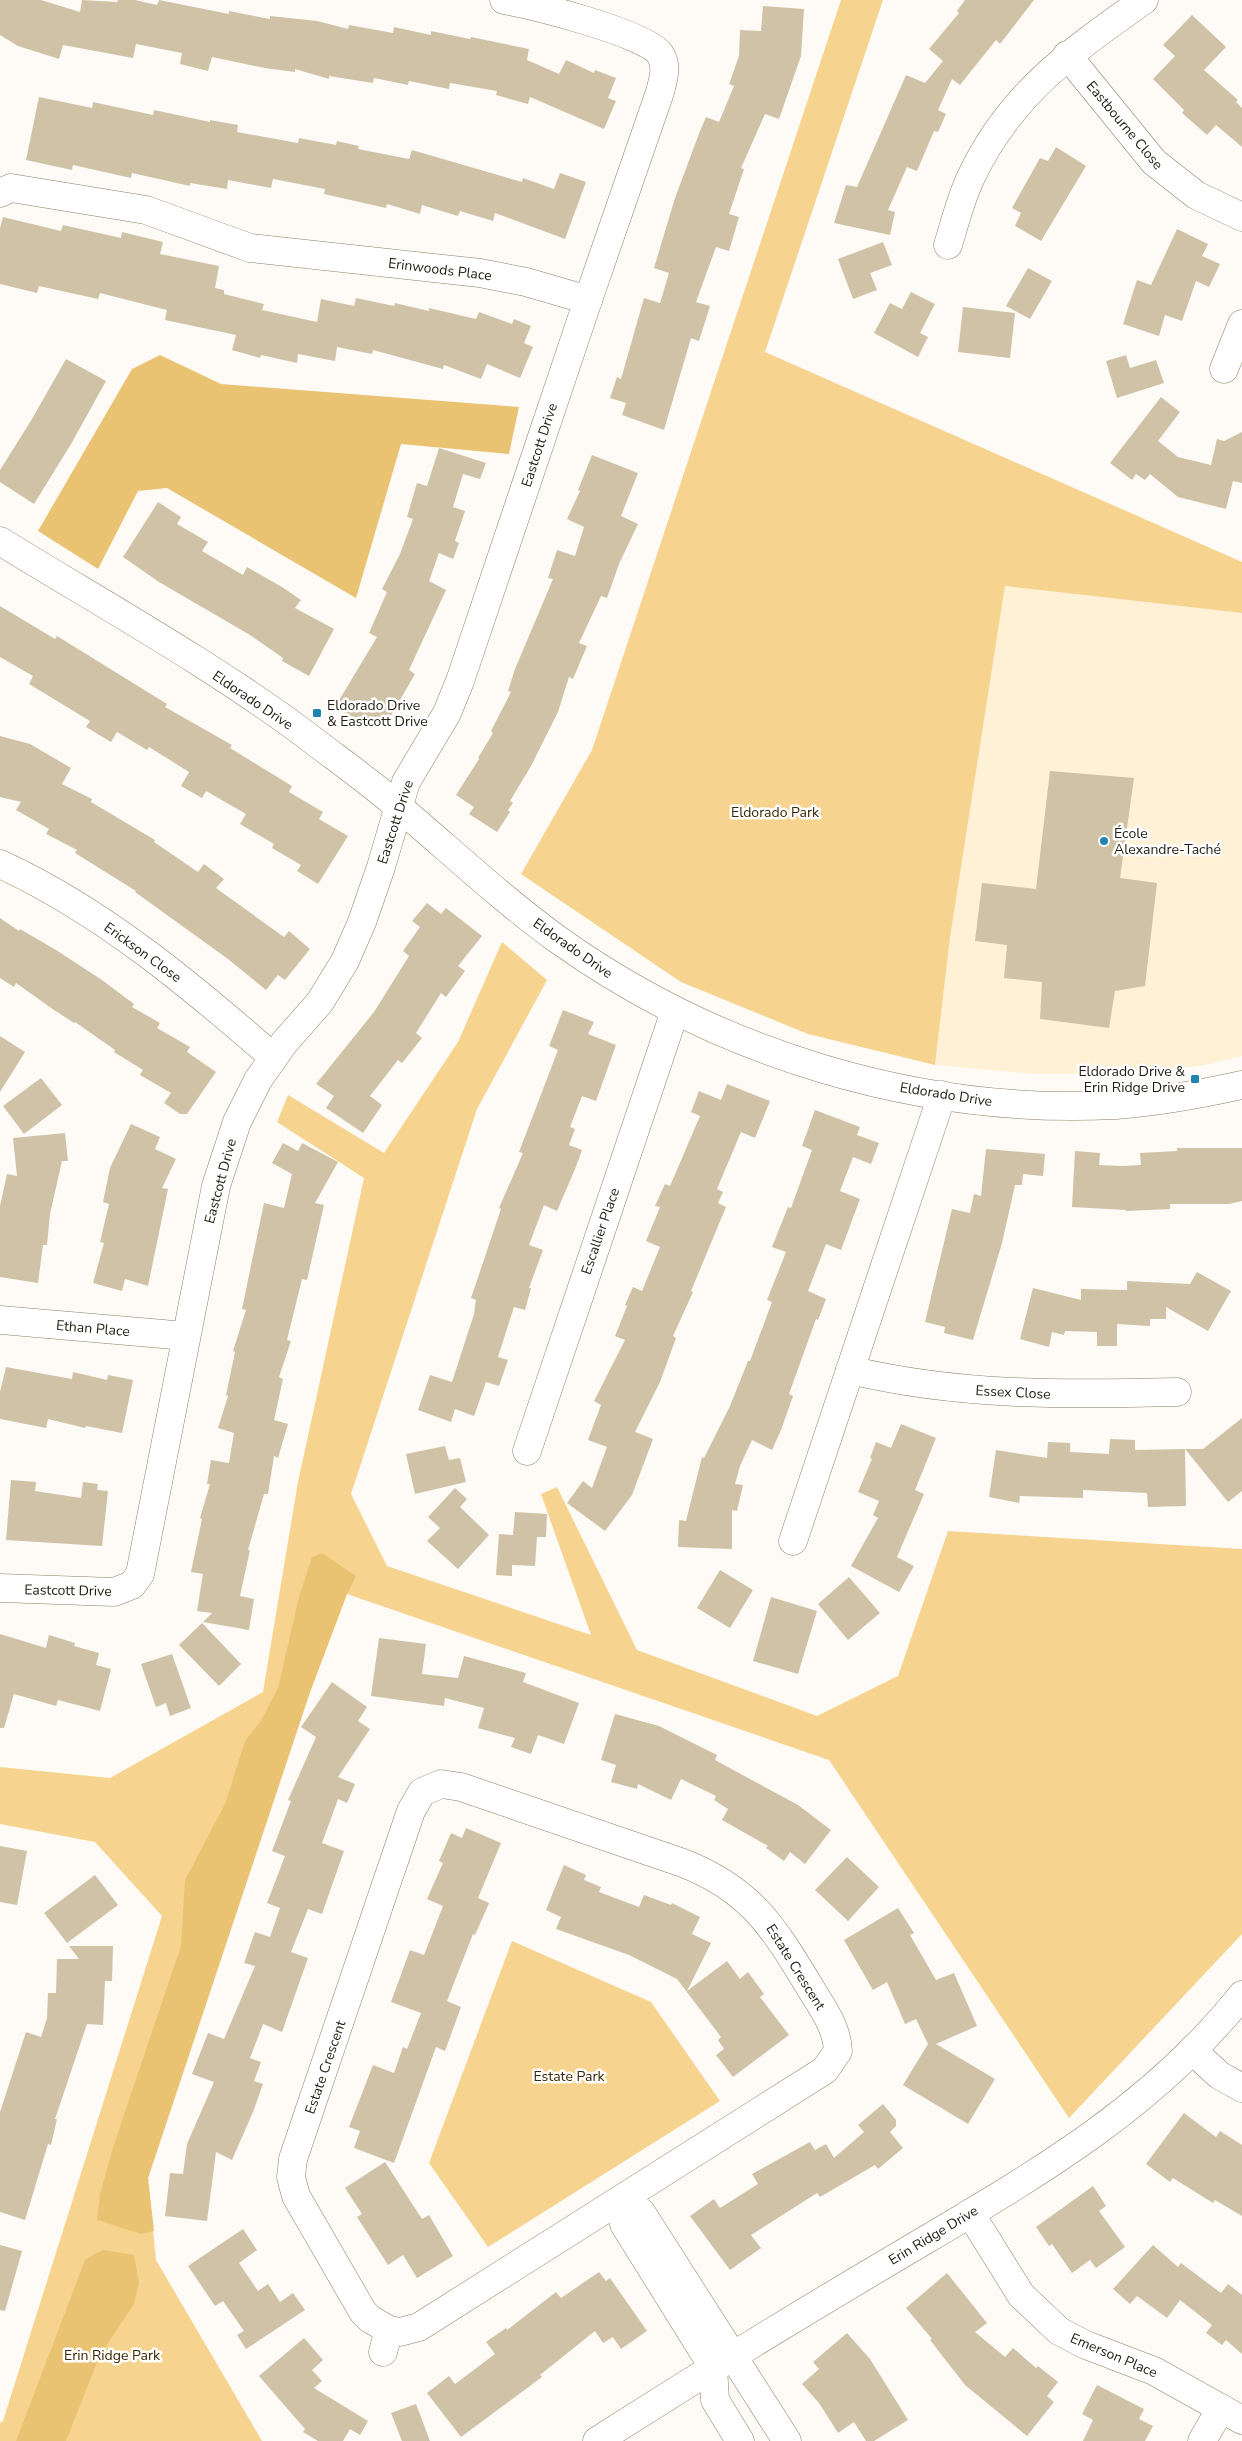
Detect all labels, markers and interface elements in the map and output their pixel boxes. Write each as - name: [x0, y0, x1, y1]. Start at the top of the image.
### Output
- street label: Eastbourne Close: [1082, 77, 1167, 174]
- street label: Erinwoods Place: [387, 254, 493, 285]
- street label: Eastcott Drive: [517, 401, 562, 490]
- street label: Eldorado Drive: [209, 666, 297, 734]
- place label: Eldorado Drive & Eastcott Drive: [327, 696, 428, 731]
- marker: Eldorado Drive & Eastcott Drive: [311, 707, 323, 719]
- street label: Eastcott Drive: [373, 778, 418, 867]
- park label: Eldorado Park: [731, 803, 820, 822]
- place label: École Alexandre-Taché: [1114, 824, 1221, 859]
- marker: École Alexandre-Taché: [1098, 835, 1110, 847]
- street label: Eldorado Drive: [529, 914, 616, 983]
- street label: Erickson Close: [100, 918, 185, 987]
- place label: Eldorado Drive & Erin Ridge Drive: [1078, 1062, 1185, 1097]
- marker: Eldorado Drive & Erin Ridge Drive: [1189, 1073, 1201, 1085]
- street label: Eldorado Drive: [898, 1078, 993, 1111]
- street label: Eastcott Drive: [200, 1136, 241, 1226]
- street label: Escallier Place: [577, 1185, 624, 1277]
- street label: Ethan Place: [55, 1316, 131, 1341]
- street label: Essex Close: [975, 1381, 1051, 1404]
- street label: Eastcott Drive: [24, 1580, 112, 1601]
- street label: Estate Crescent: [762, 1921, 830, 2014]
- street label: Estate Crescent: [301, 2018, 350, 2117]
- park label: Estate Park: [534, 2067, 605, 2086]
- street label: Erin Ridge Drive: [885, 2201, 982, 2270]
- street label: Emerson Place: [1067, 2329, 1160, 2382]
- park label: Erin Ridge Park: [64, 2346, 161, 2365]

